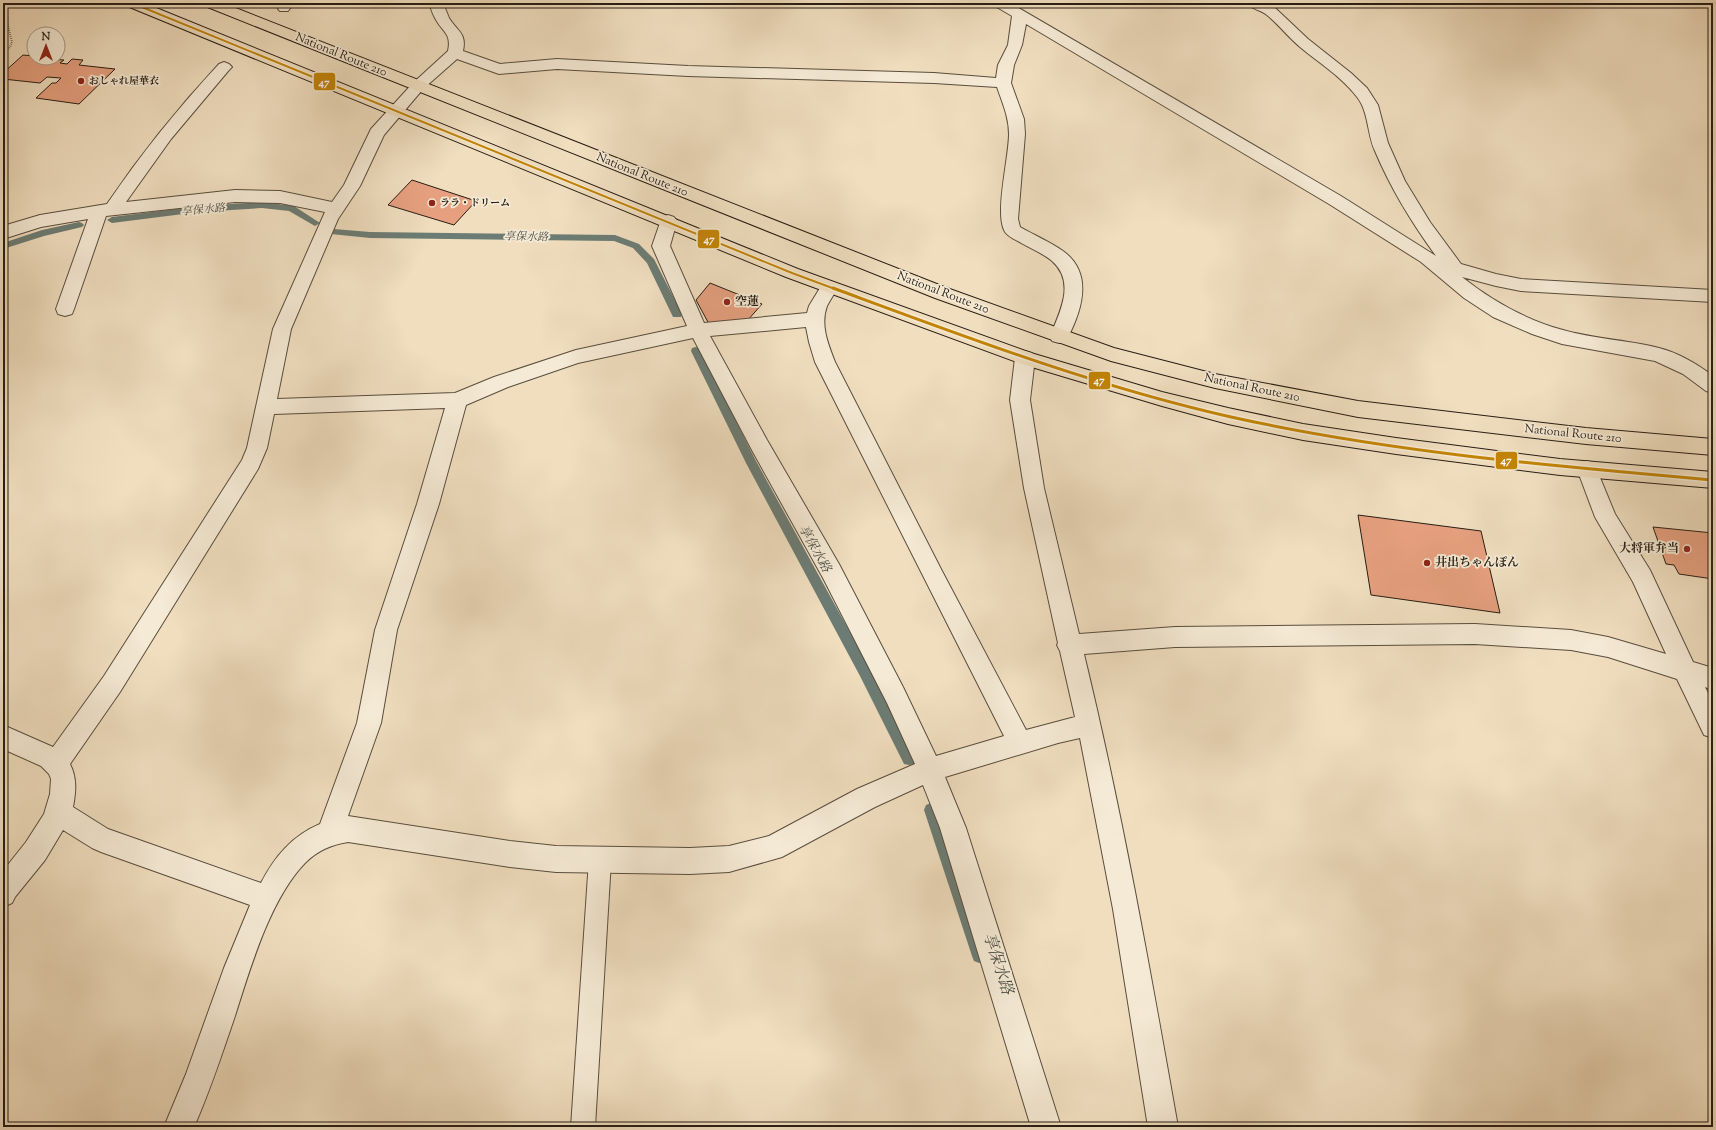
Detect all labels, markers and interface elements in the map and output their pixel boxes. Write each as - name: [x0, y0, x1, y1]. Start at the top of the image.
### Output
- north arrow: [26, 26, 66, 66]
- street label: National Route 210: [292, 28, 390, 82]
- text: N: [41, 29, 51, 45]
- line badge: 47: [313, 72, 336, 91]
- place label: おしゃれ屋華衣: [89, 74, 159, 89]
- text: 47: [317, 75, 330, 91]
- marker: おしゃれ屋華衣: [76, 76, 86, 86]
- street label: National Route 210: [593, 148, 691, 202]
- place label: ララ・ドリーム: [440, 196, 510, 211]
- marker: ララ・ドリーム: [427, 198, 437, 208]
- water label: 享保水路: [180, 200, 227, 220]
- water label: 享保水路: [504, 229, 549, 245]
- line badge: 47: [697, 229, 720, 249]
- text: 47: [702, 232, 715, 248]
- street label: National Route 210: [894, 267, 992, 319]
- place label: 空蓮: [735, 293, 759, 311]
- marker: 空蓮: [722, 297, 732, 307]
- street label: National Route 210: [1202, 369, 1302, 407]
- line badge: 47: [1088, 371, 1111, 390]
- text: 47: [1092, 373, 1105, 389]
- street label: National Route 210: [1524, 420, 1622, 448]
- line badge: 47: [1495, 451, 1518, 470]
- text: 47: [1499, 453, 1512, 469]
- water label: 享保水路: [794, 522, 835, 577]
- place label: 大将軍弁当: [1619, 540, 1679, 558]
- marker: 大将軍弁当: [1682, 544, 1692, 554]
- place label: 井出ちゃんぽん: [1435, 554, 1519, 572]
- marker: 井出ちゃんぽん: [1422, 558, 1432, 568]
- water label: 享保水路: [976, 930, 1018, 999]

